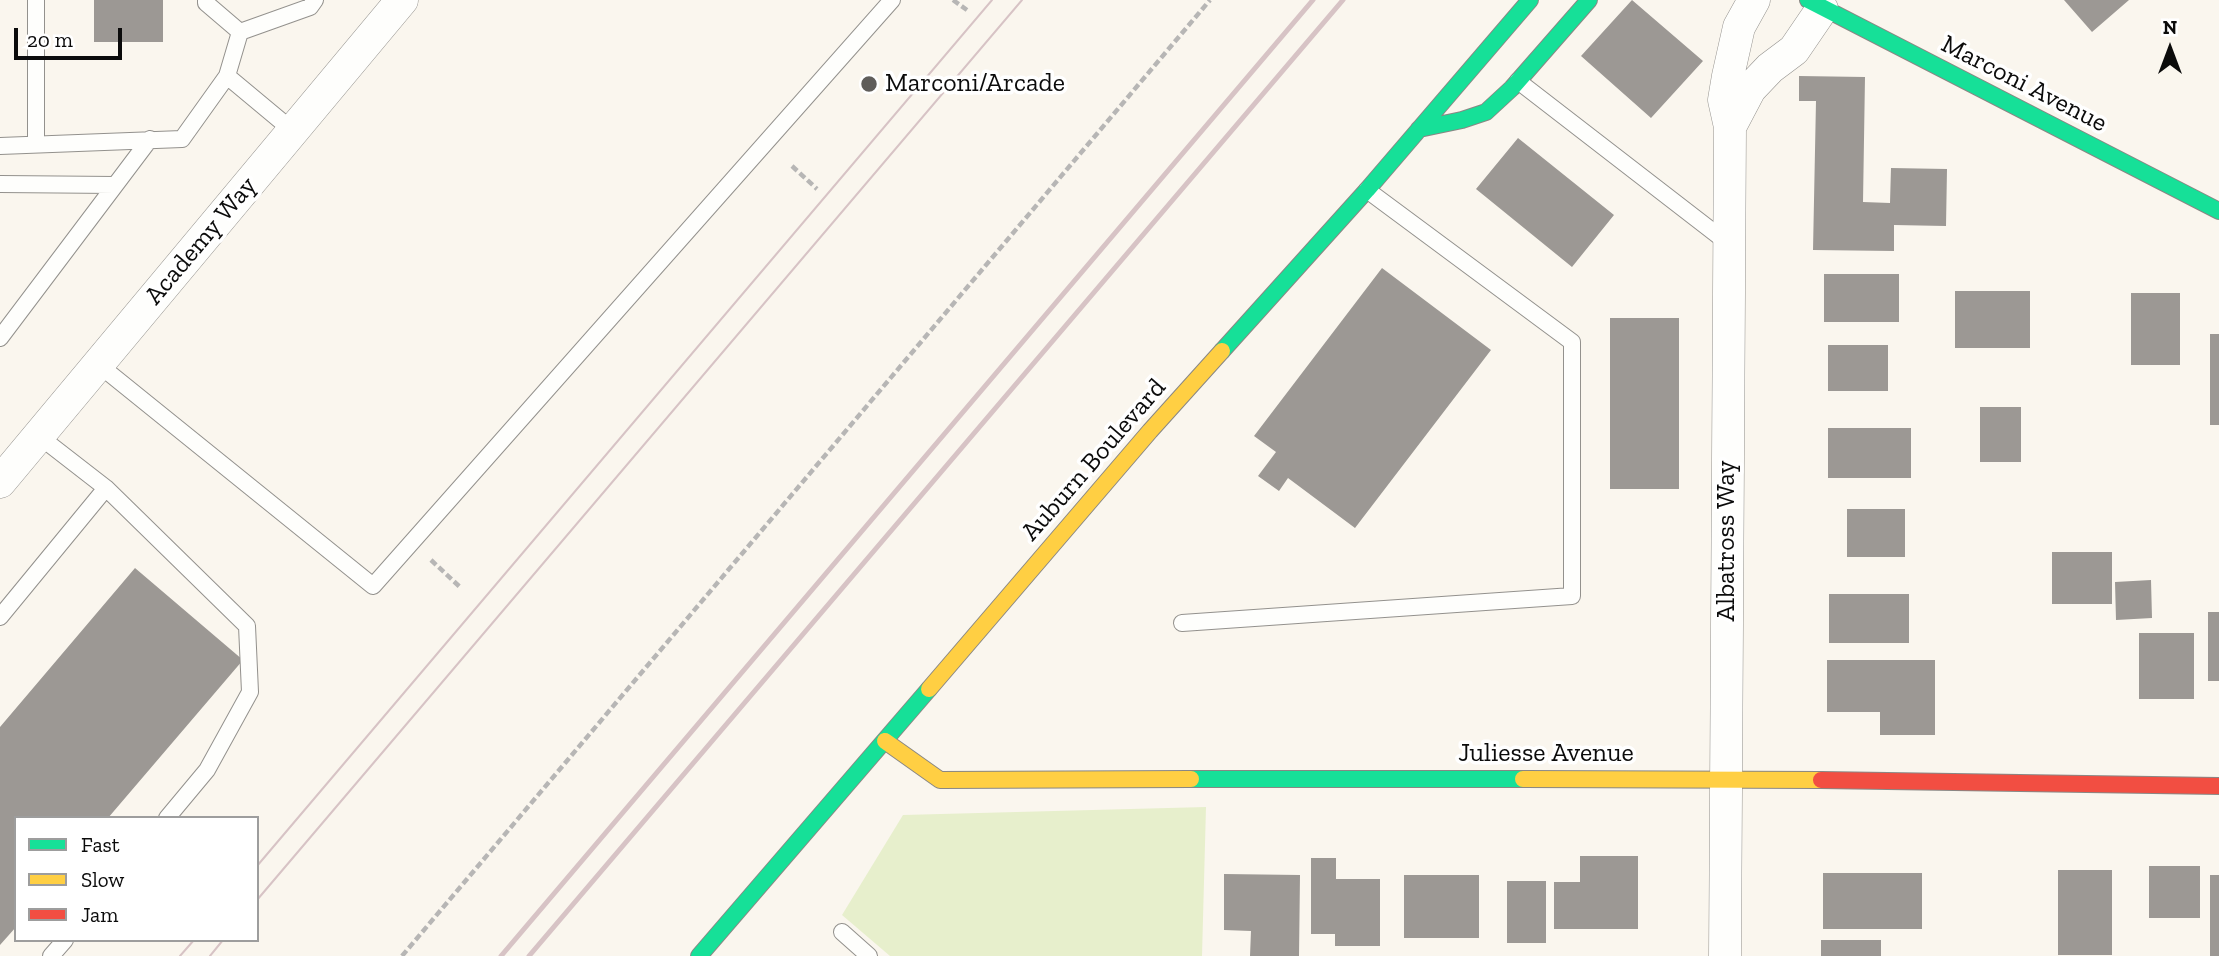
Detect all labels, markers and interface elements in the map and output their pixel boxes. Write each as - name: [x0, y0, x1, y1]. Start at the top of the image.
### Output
- scale bar: [18, 14, 126, 58]
- north arrow: [2135, 14, 2205, 84]
- text: N: [2163, 16, 2177, 39]
- text: 20 m: [27, 27, 73, 52]
- street label: Marconi Avenue: [1936, 29, 2112, 139]
- place label: Marconi/Arcade: [885, 68, 1065, 100]
- marker: Marconi/Arcade: [859, 74, 879, 94]
- street label: Academy Way: [139, 171, 263, 311]
- street label: Auburn Boulevard: [1015, 373, 1173, 547]
- street label: Albatross Way: [1711, 460, 1743, 622]
- street label: Juliesse Avenue: [1458, 738, 1634, 770]
- legend: [14, 816, 259, 942]
- text: Fast: [81, 832, 120, 857]
- text: Slow: [81, 867, 124, 892]
- text: Jam: [81, 902, 118, 927]

